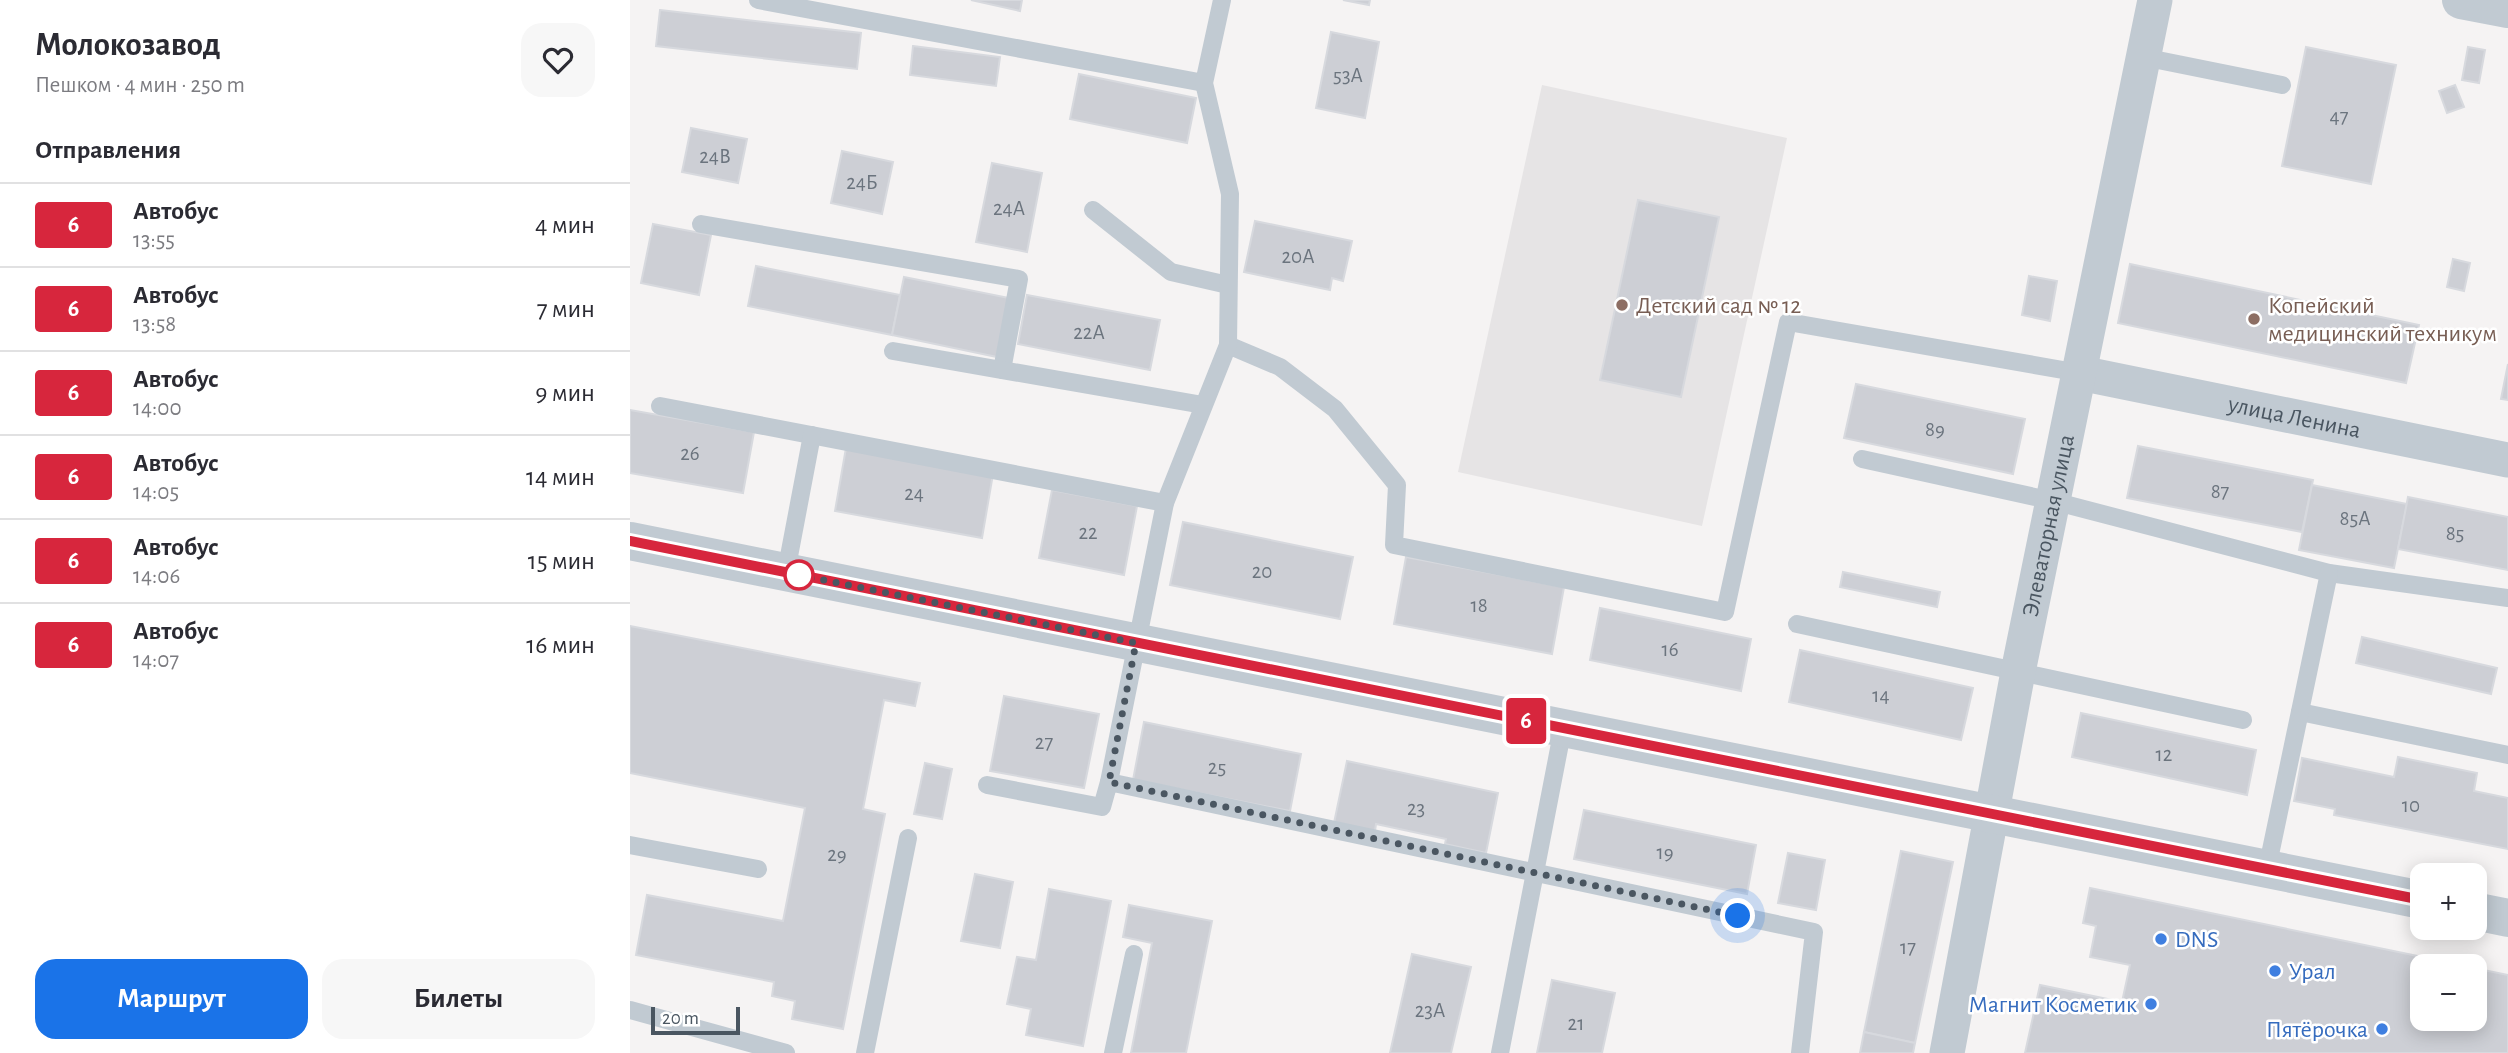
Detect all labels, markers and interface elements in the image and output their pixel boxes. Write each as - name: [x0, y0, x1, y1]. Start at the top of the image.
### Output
- button: heart: [521, 23, 595, 97]
- text: Молокозавод: [35, 29, 221, 62]
- house number: 53А: [1333, 65, 1363, 86]
- text: Пешком · 4 мин · 250 m: [35, 74, 245, 97]
- house number: 47: [2330, 106, 2349, 127]
- text: Отправления: [35, 137, 181, 163]
- house number: 24В: [699, 146, 731, 167]
- house number: 24Б: [846, 172, 878, 193]
- text: Автобус: [133, 198, 219, 224]
- house number: 24А: [993, 198, 1025, 219]
- text: 4 мин: [535, 212, 595, 238]
- text: 6: [68, 213, 79, 237]
- text: 13:55: [133, 229, 175, 252]
- house number: 20А: [1282, 246, 1315, 267]
- text: Автобус: [133, 282, 219, 308]
- place label: Детский сад № 12: [1636, 294, 1801, 318]
- place label: Копейский медицинский техникум: [2268, 294, 2497, 346]
- text: 7 мин: [537, 296, 595, 322]
- text: 6: [68, 297, 79, 321]
- marker: Детский сад № 12: [1614, 297, 1630, 313]
- marker: Копейский медицинский техникум: [2246, 311, 2262, 327]
- text: 13:58: [133, 313, 176, 336]
- house number: 22А: [1073, 322, 1105, 343]
- text: Автобус: [133, 366, 219, 392]
- text: 9 мин: [535, 380, 595, 406]
- text: 6: [68, 381, 79, 405]
- street label: улица Ленина: [2225, 392, 2363, 443]
- text: 14:00: [133, 397, 182, 420]
- house number: 89: [1925, 419, 1945, 440]
- street label: Элеваторная улица: [2019, 432, 2079, 619]
- house number: 26: [680, 443, 700, 464]
- text: Автобус: [133, 450, 219, 476]
- text: 14 мин: [526, 464, 595, 490]
- text: 6: [68, 465, 79, 489]
- text: 14:05: [133, 481, 179, 504]
- house number: 87: [2211, 481, 2230, 502]
- house number: 24: [904, 483, 924, 504]
- house number: 85А: [2339, 508, 2371, 529]
- house number: 22: [1078, 522, 1098, 543]
- house number: 85: [2446, 523, 2464, 544]
- text: Автобус: [133, 534, 219, 560]
- text: 15 мин: [528, 548, 595, 574]
- text: 6: [68, 549, 79, 573]
- unlabelled marker: [784, 560, 814, 590]
- house number: 20: [1252, 561, 1272, 582]
- text: 14:06: [133, 565, 180, 588]
- house number: 18: [1470, 595, 1488, 616]
- text: Автобус: [133, 618, 219, 644]
- text: 16 мин: [526, 632, 595, 658]
- text: 6: [68, 633, 79, 657]
- house number: 16: [1661, 639, 1679, 660]
- text: 14:07: [133, 649, 179, 672]
- house number: 14: [1872, 685, 1890, 706]
- line badge: 6: [1503, 698, 1549, 744]
- text: 6: [1520, 709, 1532, 733]
- house number: 27: [1035, 732, 1053, 753]
- house number: 12: [2156, 744, 2172, 765]
- house number: 25: [1208, 757, 1226, 778]
- house number: 10: [2402, 795, 2420, 816]
- house number: 23: [1407, 798, 1425, 819]
- house number: 19: [1656, 842, 1674, 863]
- house number: 29: [827, 844, 847, 865]
- map controls: [2410, 863, 2487, 1031]
- button: +: [2410, 863, 2487, 940]
- your location: [1720, 898, 1755, 933]
- place label: DNS: [2175, 928, 2218, 952]
- marker: DNS: [2153, 931, 2169, 947]
- house number: 17: [1900, 937, 1916, 958]
- button: −: [2410, 954, 2487, 1031]
- button: Маршрут: [35, 959, 308, 1039]
- button: Билеты: [322, 959, 595, 1039]
- place label: Урал: [2289, 960, 2336, 984]
- marker: Урал: [2267, 963, 2283, 979]
- place label: Магнит Косметик: [1969, 993, 2137, 1017]
- marker: Магнит Косметик: [2143, 996, 2159, 1012]
- house number: 23А: [1415, 1000, 1445, 1021]
- scale bar: [651, 1004, 740, 1036]
- text: 20 m: [662, 1009, 699, 1028]
- house number: 21: [1568, 1013, 1584, 1034]
- place label: Пятёрочка: [2266, 1018, 2368, 1042]
- marker: Пятёрочка: [2374, 1021, 2390, 1037]

